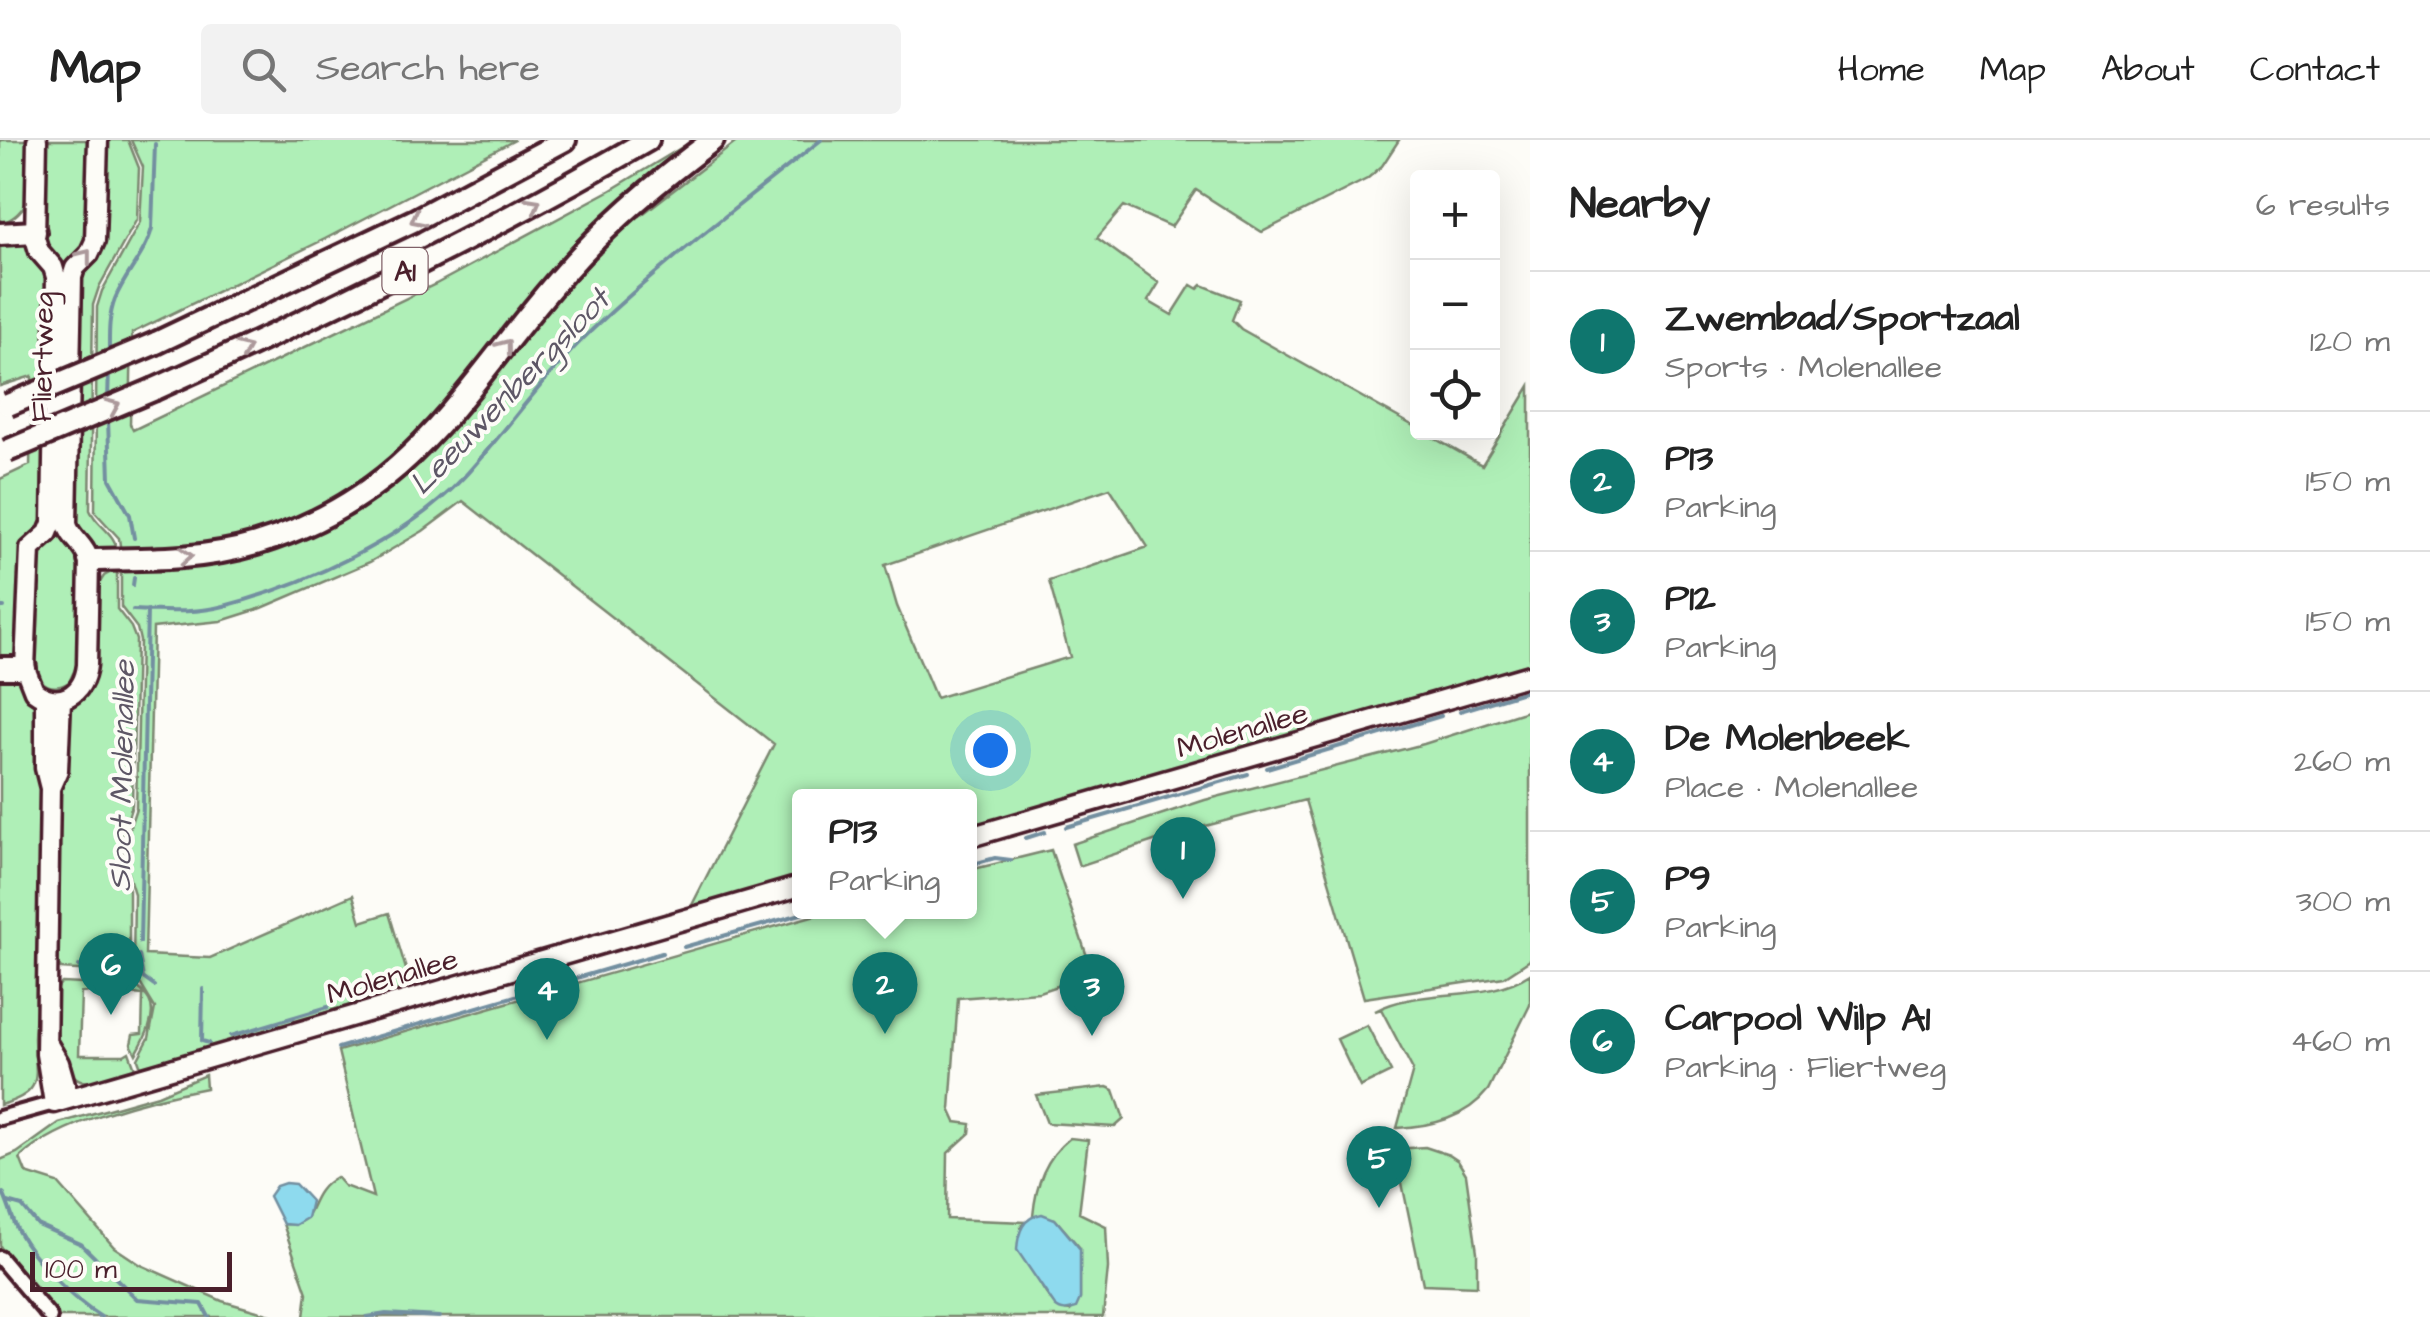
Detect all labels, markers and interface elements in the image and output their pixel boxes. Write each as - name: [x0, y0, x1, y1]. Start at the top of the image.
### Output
- search box: [201, 24, 901, 114]
- text: Map: [50, 36, 141, 102]
- icon: search: [236, 42, 291, 97]
- text: Search here: [316, 43, 540, 95]
- text: Home: [1838, 45, 1925, 94]
- text: Map: [1980, 45, 2046, 94]
- text: About: [2101, 45, 2195, 94]
- text: Contact: [2250, 45, 2380, 94]
- map controls: [1410, 170, 1500, 440]
- button: +: [1410, 170, 1500, 260]
- text: Nearby: [1570, 176, 1710, 234]
- text: 6 results: [2256, 183, 2390, 228]
- one-way arrow: [524, 196, 542, 216]
- one-way arrow: [409, 206, 427, 226]
- road number: A1: [382, 248, 428, 294]
- one-way arrow: [73, 249, 90, 267]
- button: −: [1410, 260, 1500, 350]
- water label: Leeuwenbergsloot: [400, 276, 623, 506]
- street label: Fliertweg: [21, 291, 66, 423]
- text: Zwembad/Sportzaal: [1665, 293, 2020, 345]
- text: 1: [1600, 319, 1605, 364]
- text: 120 m: [2310, 319, 2390, 364]
- one-way arrow: [493, 339, 510, 357]
- one-way arrow: [234, 341, 252, 361]
- text: Sports · Molenallee: [1665, 345, 1942, 390]
- button: locate: [1410, 350, 1500, 440]
- one-way arrow: [103, 398, 121, 418]
- text: P13: [1665, 433, 1713, 485]
- text: 2: [1593, 459, 1612, 504]
- text: 150 m: [2305, 459, 2390, 504]
- text: Parking: [1665, 485, 1776, 530]
- one-way arrow: [179, 546, 195, 567]
- text: P12: [1665, 573, 1716, 625]
- text: 3: [1594, 599, 1611, 644]
- text: 150 m: [2305, 599, 2390, 644]
- text: Parking: [1665, 625, 1776, 670]
- water label: Sloot Molenallee: [98, 658, 147, 892]
- street label: Molenallee: [1172, 692, 1313, 770]
- text: De Molenbeek: [1665, 713, 1910, 765]
- your location: [965, 725, 1016, 776]
- text: 4: [1592, 739, 1613, 784]
- text: 260 m: [2294, 739, 2390, 784]
- text: Place · Molenallee: [1665, 765, 1918, 810]
- popup: [792, 789, 977, 919]
- text: P13: [829, 806, 877, 858]
- pin: 1: [1150, 816, 1216, 899]
- text: P9: [1665, 853, 1711, 905]
- text: Parking: [829, 858, 940, 903]
- text: 5: [1591, 879, 1614, 924]
- text: 300 m: [2296, 879, 2390, 924]
- text: Parking: [1665, 905, 1776, 950]
- pin: 6: [78, 932, 144, 1015]
- street label: Molenallee: [322, 938, 463, 1016]
- pin: 2: [852, 952, 918, 1034]
- pin: 3: [1060, 954, 1124, 1036]
- pin: 4: [514, 958, 580, 1040]
- text: Carpool Wilp A1: [1665, 993, 1930, 1045]
- text: 6: [1592, 1019, 1613, 1064]
- text: 460 m: [2290, 1019, 2390, 1064]
- text: Parking · Fliertweg: [1665, 1045, 1946, 1090]
- pin: 5: [1346, 1126, 1412, 1208]
- scale bar: [30, 1247, 232, 1292]
- text: 100 m: [45, 1250, 117, 1289]

